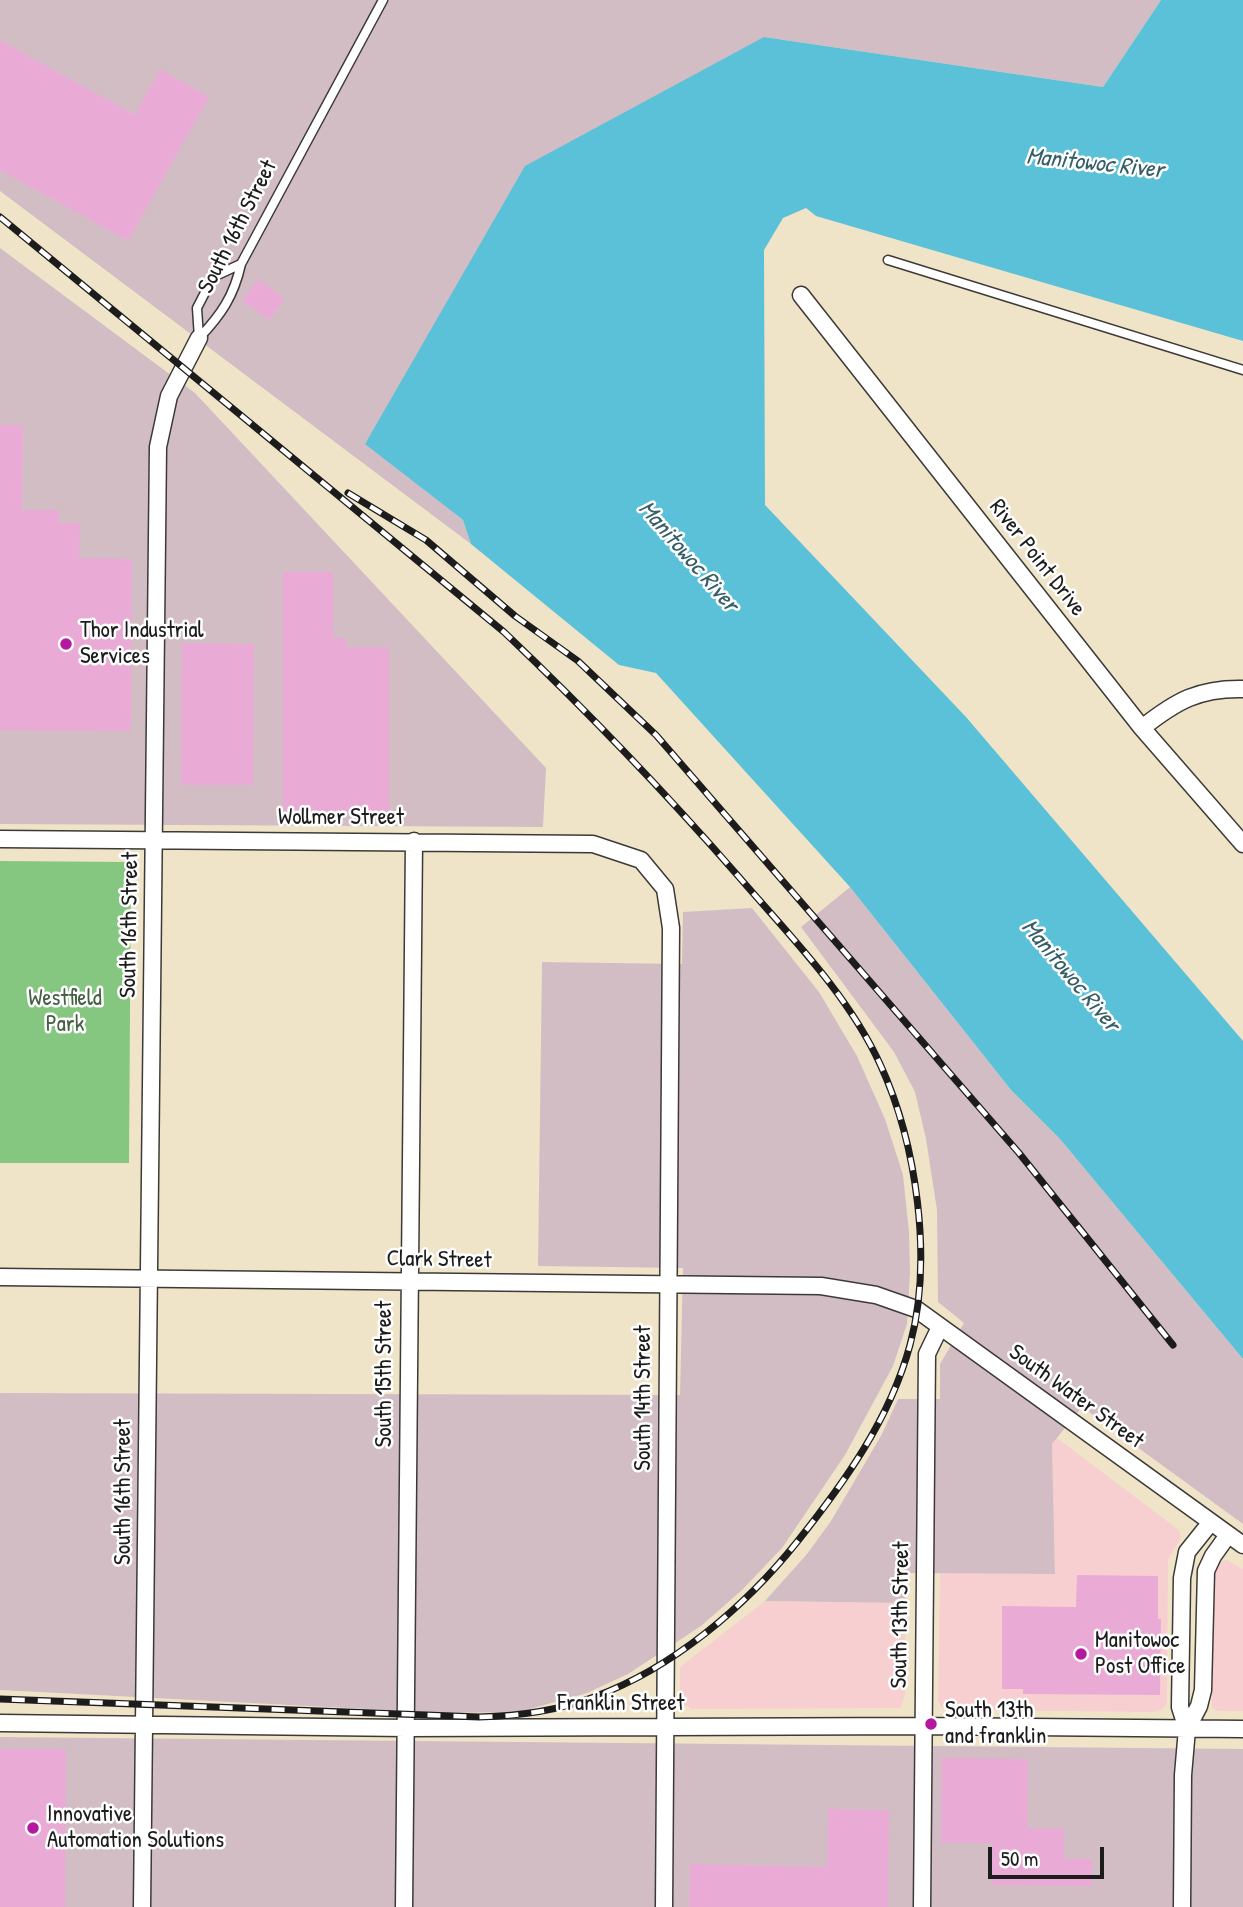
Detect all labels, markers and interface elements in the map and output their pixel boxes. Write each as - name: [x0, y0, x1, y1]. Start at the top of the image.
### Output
- water label: Manitowoc River: [1025, 142, 1165, 186]
- street label: South 16th Street: [193, 156, 283, 298]
- street label: River Point Drive: [983, 494, 1091, 622]
- water label: Manitowoc River: [632, 495, 744, 619]
- place label: Thor Industrial Services: [80, 617, 204, 671]
- marker: Thor Industrial Services: [58, 636, 74, 652]
- street label: Wollmer Street: [278, 804, 404, 832]
- street label: South 16th Street: [115, 852, 145, 998]
- water label: Manitowoc River: [1015, 914, 1125, 1038]
- park label: Westfield Park: [28, 985, 102, 1039]
- street label: Clark Street: [386, 1245, 492, 1275]
- street label: South 15th Street: [371, 1301, 399, 1447]
- street label: South 14th Street: [630, 1325, 658, 1471]
- street label: South Water Street: [1003, 1339, 1149, 1455]
- street label: South 16th Street: [110, 1419, 138, 1565]
- street label: South 13th Street: [886, 1541, 916, 1689]
- place label: Manitowoc Post Office: [1095, 1627, 1185, 1681]
- marker: Manitowoc Post Office: [1073, 1646, 1089, 1662]
- street label: Franklin Street: [558, 1690, 684, 1718]
- place label: South 13th and franklin: [945, 1697, 1046, 1751]
- marker: South 13th and franklin: [923, 1716, 939, 1732]
- place label: Innovative Automation Solutions: [47, 1801, 224, 1855]
- marker: Innovative Automation Solutions: [25, 1820, 41, 1836]
- scale bar: [991, 1834, 1106, 1878]
- text: 50 m: [1001, 1844, 1038, 1873]

